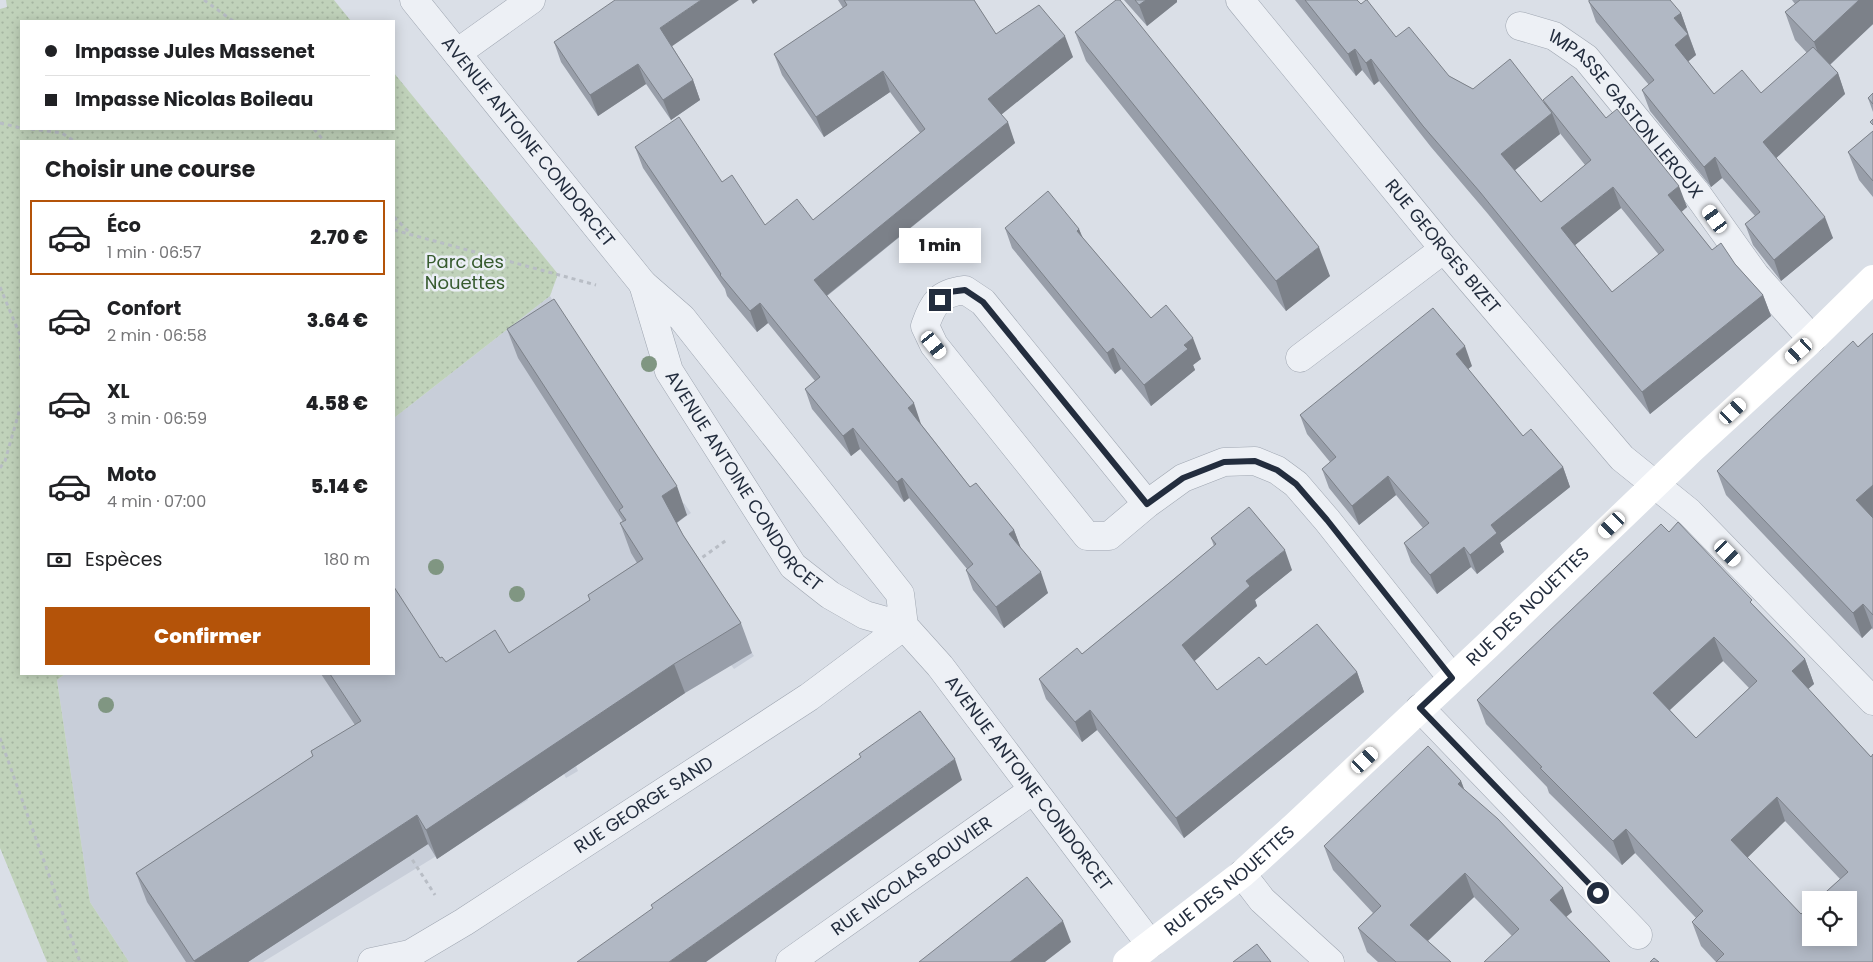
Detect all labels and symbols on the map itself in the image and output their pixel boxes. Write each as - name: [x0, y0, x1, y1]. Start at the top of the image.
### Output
- street label: IMPASSE GASTON LEROUX: [1547, 22, 1709, 203]
- street label: AVENUE ANTOINE CONDORCET: [436, 31, 621, 252]
- street label: RUE GEORGES BIZET: [1380, 173, 1507, 319]
- car: [1700, 202, 1729, 236]
- callout: 1 min: [899, 228, 981, 262]
- park label: Parc des Nouettes: [425, 249, 505, 295]
- route end: [929, 289, 951, 311]
- car: [918, 329, 949, 361]
- car: [1782, 335, 1815, 367]
- street label: AVENUE ANTOINE CONDORCET: [660, 365, 828, 597]
- car: [1716, 395, 1749, 427]
- car: [1596, 509, 1628, 541]
- car: [1712, 537, 1743, 569]
- street label: RUE DES NOUETTES: [1460, 541, 1594, 671]
- street label: AVENUE ANTOINE CONDORCET: [939, 670, 1118, 896]
- car: [1348, 744, 1381, 776]
- street label: RUE GEORGE SAND: [569, 750, 718, 859]
- street label: RUE NICOLAS BOUVIER: [826, 810, 997, 941]
- street label: RUE DES NOUETTES: [1159, 819, 1300, 941]
- route start: [1587, 882, 1609, 904]

